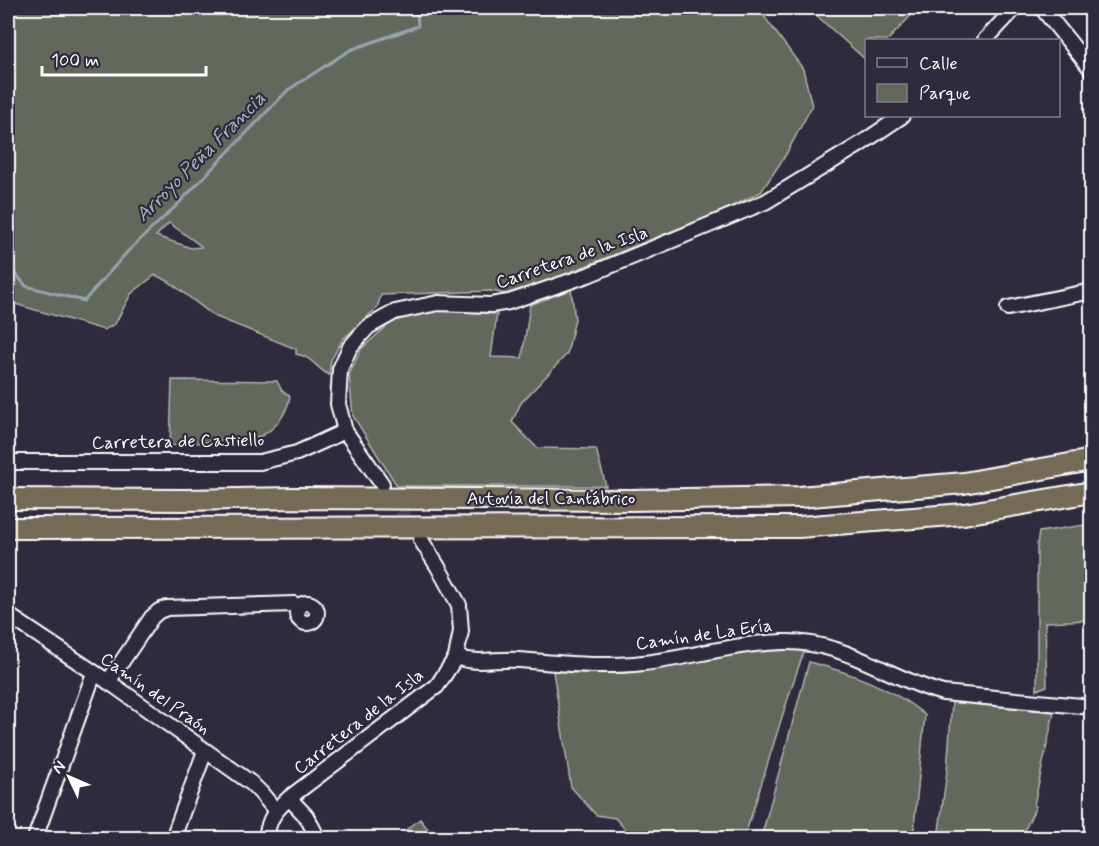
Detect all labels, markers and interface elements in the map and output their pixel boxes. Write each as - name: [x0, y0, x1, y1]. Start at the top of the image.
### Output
- scale bar: [42, 39, 206, 77]
- legend: [865, 39, 1060, 117]
- text: 100 m: [51, 49, 99, 73]
- text: Calle: [919, 52, 958, 76]
- text: Parque: [919, 82, 971, 106]
- water label: Arroyo Peña Francia: [130, 86, 272, 228]
- street label: Carretera de la Isla: [493, 221, 651, 295]
- street label: Carretera de Castiello: [91, 428, 265, 456]
- street label: Autovía del Cantábrico: [467, 487, 635, 511]
- street label: Camín de La Ería: [634, 614, 774, 656]
- street label: Camín del Praón: [95, 647, 215, 741]
- street label: Carretera de la Isla: [289, 664, 429, 780]
- north arrow: [39, 747, 99, 807]
- text: N: [48, 756, 71, 779]

